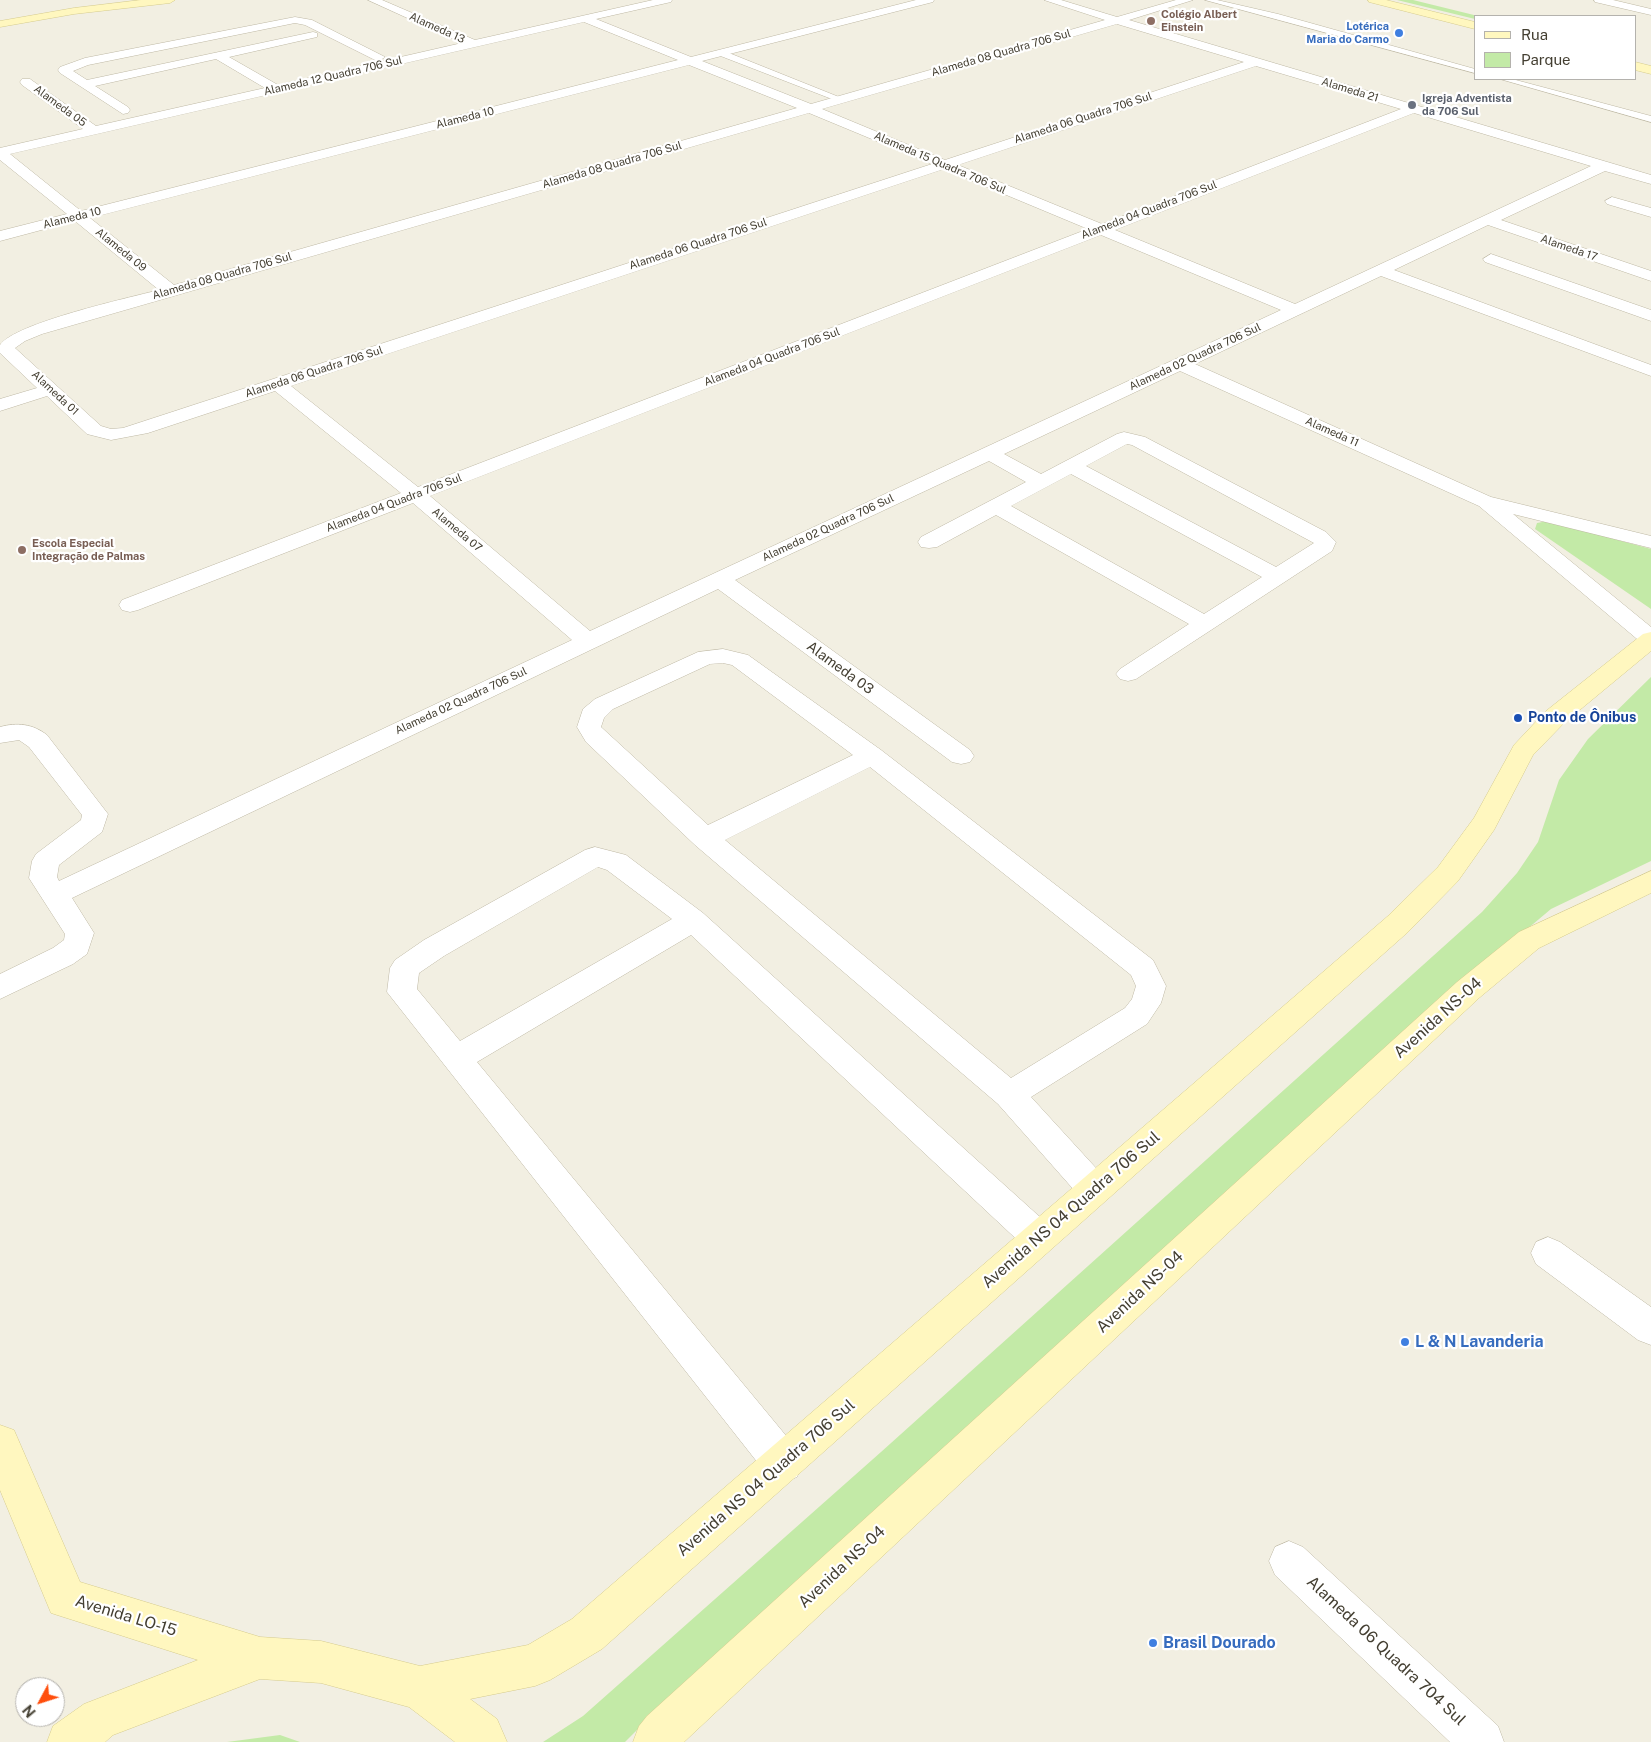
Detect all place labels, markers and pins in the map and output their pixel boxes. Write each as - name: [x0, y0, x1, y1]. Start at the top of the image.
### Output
- place label: Colégio Albert Einstein: [1161, 8, 1237, 34]
- marker: Colégio Albert Einstein: [1145, 15, 1157, 27]
- place label: Lotérica Maria do Carmo: [1306, 20, 1389, 46]
- marker: Lotérica Maria do Carmo: [1393, 27, 1405, 39]
- place label: Igreja Adventista da 706 Sul: [1422, 92, 1512, 118]
- marker: Igreja Adventista da 706 Sul: [1406, 99, 1418, 111]
- place label: Escola Especial Integração de Palmas: [32, 537, 145, 563]
- marker: Escola Especial Integração de Palmas: [16, 544, 28, 556]
- place label: Ponto de Ônibus: [1528, 710, 1636, 726]
- marker: Ponto de Ônibus: [1512, 712, 1524, 724]
- place label: L & N Lavanderia: [1415, 1332, 1543, 1352]
- marker: L & N Lavanderia: [1399, 1336, 1411, 1348]
- place label: Brasil Dourado: [1163, 1633, 1276, 1653]
- marker: Brasil Dourado: [1147, 1637, 1159, 1649]

